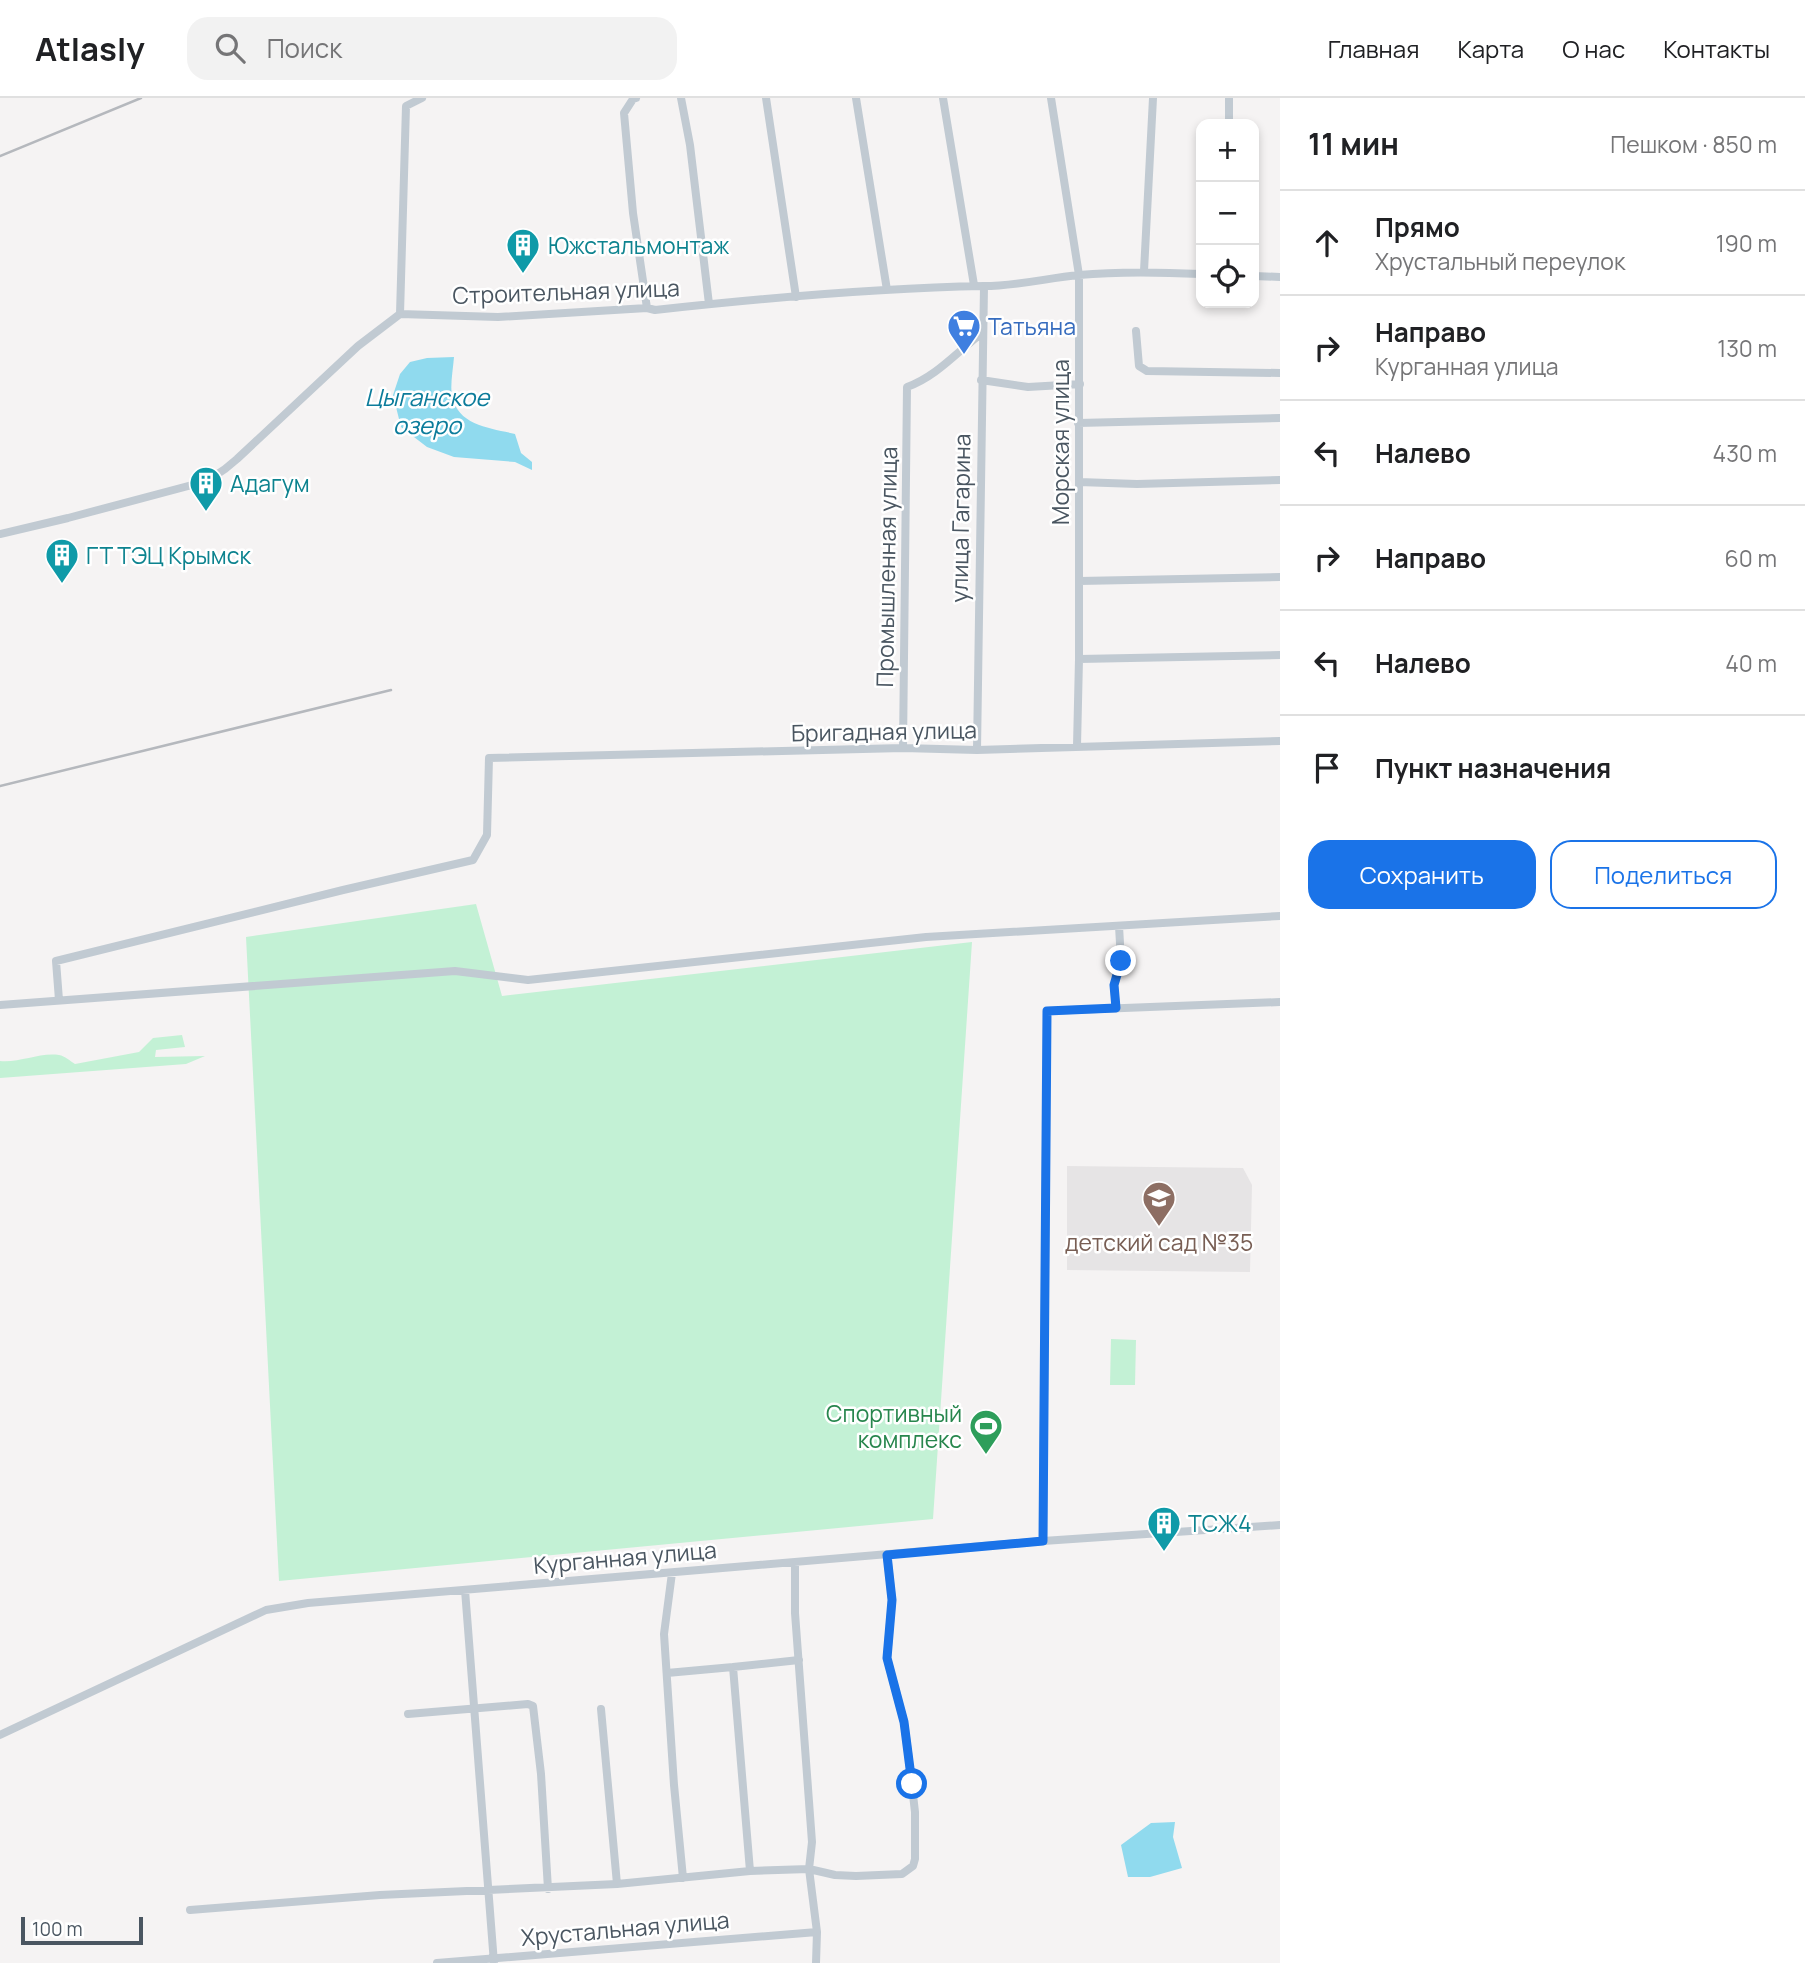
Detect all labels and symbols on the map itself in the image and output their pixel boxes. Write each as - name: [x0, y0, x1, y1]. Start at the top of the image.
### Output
- building icon: Южстальмонтаж: [504, 226, 542, 275]
- place label: Южстальмонтаж: [548, 229, 729, 261]
- street label: Строительная улица: [452, 271, 680, 311]
- supermarket icon: Татьяна: [945, 307, 983, 356]
- place label: Татьяна: [988, 310, 1076, 342]
- street label: Морская улица: [1044, 359, 1076, 525]
- water label: Цыганское озеро: [365, 380, 491, 441]
- street label: улица Гагарина: [943, 433, 977, 603]
- street label: Промышленная улица: [868, 446, 904, 688]
- building icon: Адагум: [187, 464, 225, 513]
- place label: Адагум: [230, 467, 310, 499]
- building icon: ГТ ТЭЦ Крымск: [43, 536, 81, 585]
- place label: ГТ ТЭЦ Крымск: [86, 539, 251, 571]
- street label: Бригадная улица: [791, 713, 977, 749]
- route end: [1105, 945, 1136, 976]
- school or university icon: детский сад №35: [1140, 1179, 1178, 1228]
- place label: детский сад №35: [1065, 1226, 1253, 1258]
- place label: Спортивный комплекс: [826, 1397, 962, 1455]
- sports icon: Спортивный комплекс: [967, 1407, 1005, 1456]
- building icon: ТСЖ4: [1145, 1504, 1183, 1553]
- place label: ТСЖ4: [1188, 1507, 1252, 1539]
- street label: Курганная улица: [532, 1533, 718, 1581]
- route start: [896, 1768, 927, 1799]
- street label: Хрустальная улица: [520, 1903, 730, 1953]
- scale bar: [21, 1914, 144, 1946]

